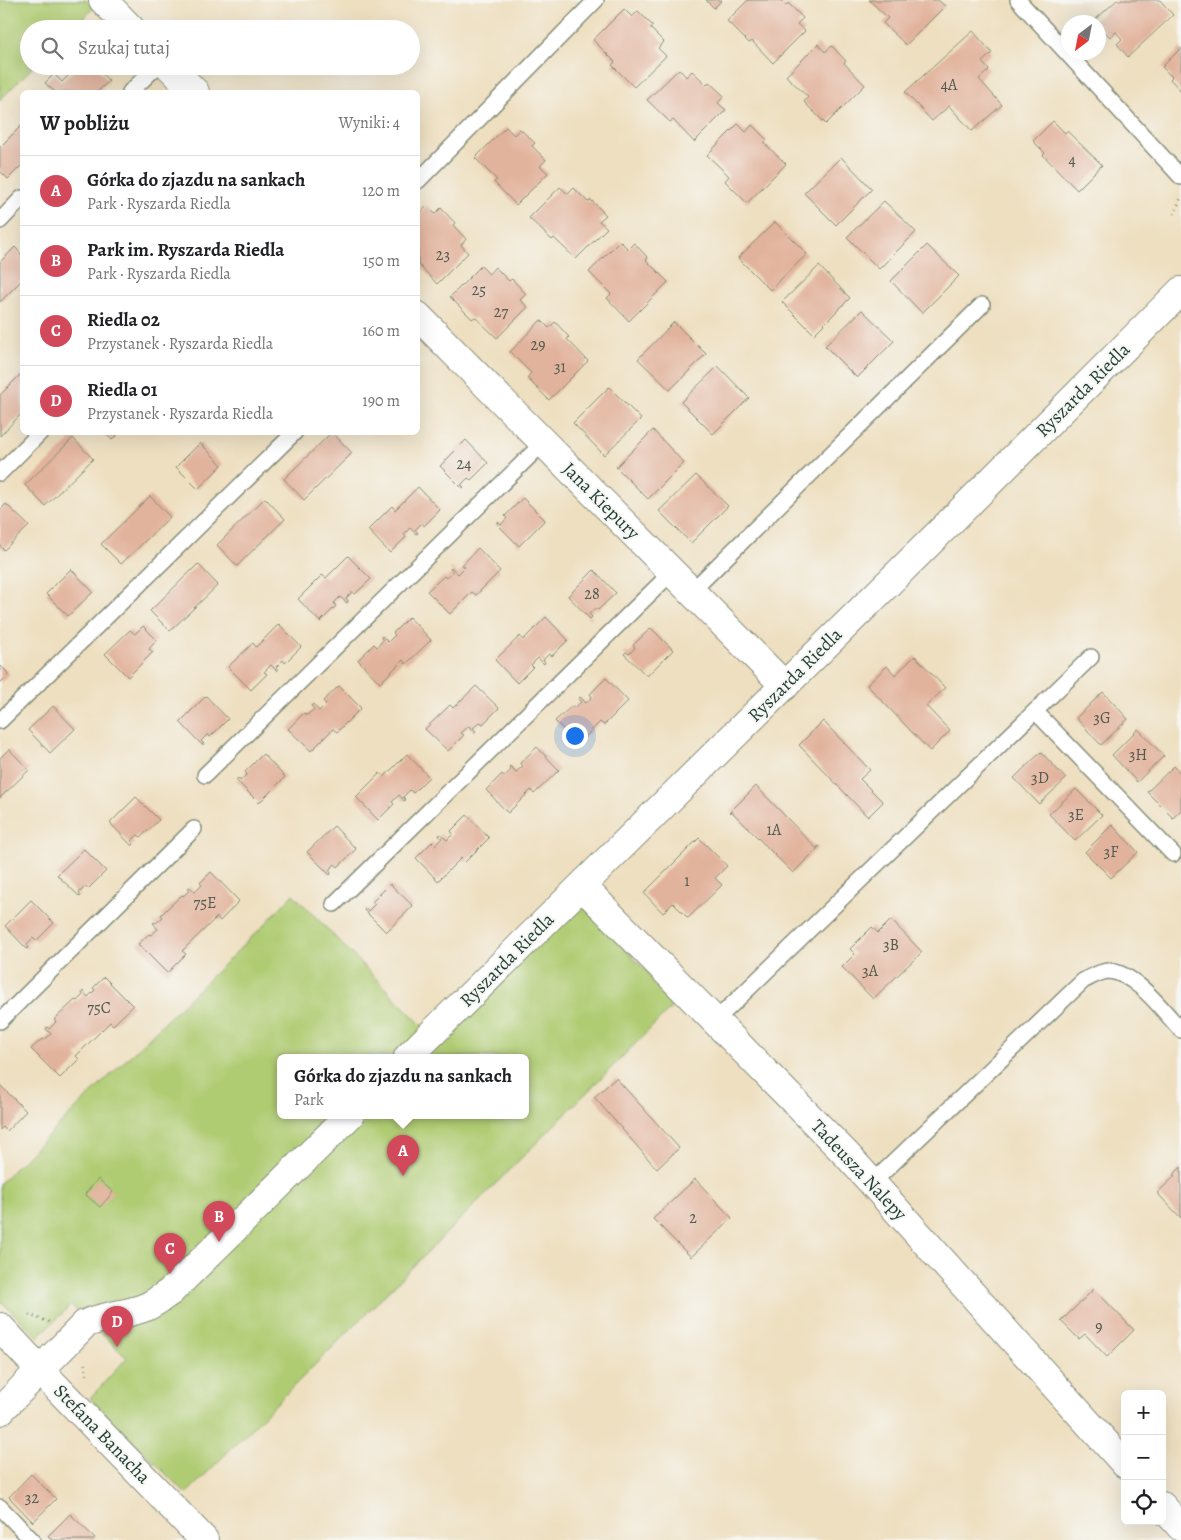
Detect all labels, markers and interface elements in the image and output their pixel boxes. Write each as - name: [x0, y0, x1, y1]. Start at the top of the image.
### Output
- north arrow: [1061, 15, 1106, 60]
- search box: [20, 20, 420, 75]
- icon: search: [38, 34, 66, 62]
- text: Szukaj tutaj: [78, 35, 170, 61]
- house number: 4A: [941, 74, 958, 96]
- text: W pobliżu: [40, 109, 129, 137]
- text: Wyniki: 4: [338, 112, 400, 134]
- house number: 4: [1068, 149, 1076, 171]
- text: Górka do zjazdu na sankach: [87, 167, 305, 193]
- text: A: [51, 180, 61, 202]
- text: 120 m: [362, 180, 400, 202]
- text: Park · Ryszarda Riedla: [87, 193, 231, 215]
- text: Park im. Ryszarda Riedla: [87, 237, 284, 263]
- house number: 23: [436, 244, 450, 266]
- text: B: [51, 250, 61, 272]
- text: 150 m: [363, 250, 400, 272]
- text: Park · Ryszarda Riedla: [87, 263, 231, 285]
- house number: 25: [472, 279, 486, 301]
- house number: 27: [494, 301, 508, 323]
- text: Riedla 02: [87, 307, 160, 333]
- text: C: [51, 320, 61, 342]
- text: 160 m: [362, 320, 400, 342]
- text: Przystanek · Ryszarda Riedla: [87, 333, 273, 355]
- house number: 29: [531, 334, 545, 356]
- street label: Ryszarda Riedla: [1030, 337, 1136, 443]
- house number: 31: [554, 356, 567, 378]
- text: Riedla 01: [87, 377, 157, 403]
- text: D: [50, 390, 62, 412]
- text: 190 m: [362, 390, 400, 412]
- text: Przystanek · Ryszarda Riedla: [87, 403, 273, 425]
- house number: 24: [457, 453, 471, 475]
- street label: Jana Kiepury: [557, 457, 646, 546]
- house number: 28: [584, 583, 600, 605]
- street label: Ryszarda Riedla: [742, 622, 848, 728]
- house number: 3G: [1093, 707, 1111, 729]
- your location: [562, 723, 588, 749]
- house number: 3H: [1129, 744, 1147, 766]
- house number: 3D: [1031, 767, 1049, 789]
- house number: 3E: [1068, 804, 1084, 826]
- house number: 1A: [767, 819, 782, 841]
- house number: 3F: [1104, 841, 1118, 863]
- house number: 1: [684, 870, 690, 892]
- house number: 75E: [193, 892, 217, 914]
- street label: Ryszarda Riedla: [454, 907, 560, 1013]
- house number: 3B: [883, 934, 899, 956]
- house number: 3A: [862, 960, 879, 982]
- house number: 75C: [87, 997, 111, 1019]
- popup: [277, 1054, 529, 1119]
- text: Górka do zjazdu na sankach: [294, 1063, 512, 1089]
- text: Park: [294, 1089, 324, 1111]
- street label: Tadeusza Nalepy: [805, 1114, 913, 1227]
- pin: A: [387, 1135, 419, 1176]
- pin: B: [203, 1201, 235, 1242]
- house number: 2: [689, 1207, 697, 1229]
- pin: C: [154, 1233, 186, 1274]
- pin: D: [101, 1306, 133, 1347]
- house number: 9: [1095, 1316, 1103, 1338]
- street label: Stefana Banacha: [48, 1378, 156, 1490]
- map controls: [1121, 1390, 1166, 1525]
- button: +: [1121, 1390, 1166, 1435]
- button: −: [1121, 1435, 1166, 1480]
- button: locate: [1121, 1480, 1166, 1525]
- house number: 32: [25, 1487, 40, 1509]

